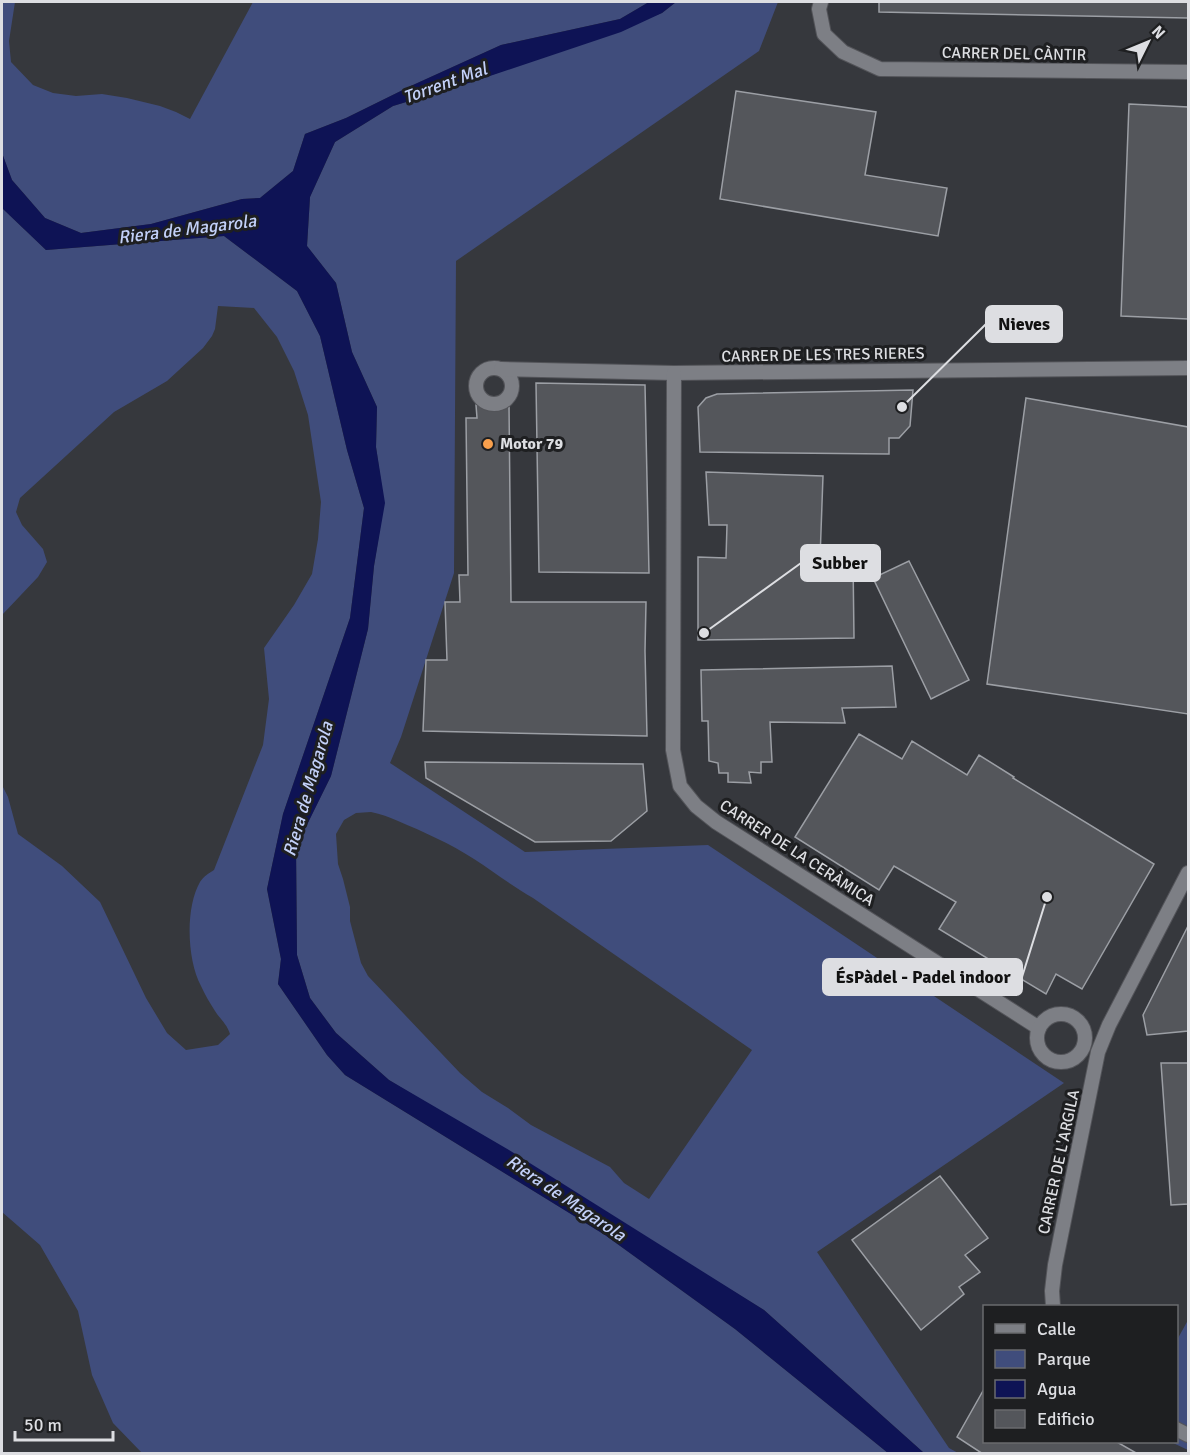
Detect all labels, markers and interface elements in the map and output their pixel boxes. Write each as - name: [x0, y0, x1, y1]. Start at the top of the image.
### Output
- north arrow: [1118, 12, 1178, 72]
- text: N: [1147, 22, 1169, 43]
- street label: CARRER DEL CÀNTIR: [942, 43, 1087, 65]
- water label: Torrent Mal: [400, 57, 492, 108]
- water label: Riera de Magarola: [117, 210, 258, 248]
- callout: Nieves: [986, 306, 1062, 342]
- text: Nieves: [998, 313, 1050, 335]
- street label: CARRER DE LES TRES RIERES: [721, 343, 925, 367]
- place label: Motor 79: [500, 434, 563, 454]
- marker: Motor 79: [481, 437, 495, 451]
- callout: Subber: [801, 545, 880, 581]
- text: Subber: [812, 552, 868, 574]
- water label: Riera de Magarola: [278, 718, 338, 859]
- street label: CARRER DE LA CERÀMICA: [716, 795, 878, 911]
- callout: ÉsPàdel - Padel indoor: [823, 959, 1022, 995]
- text: ÉsPàdel - Padel indoor: [835, 966, 1011, 988]
- street label: CARRER DE L'ARGILA: [1034, 1088, 1084, 1236]
- water label: Riera de Magarola: [502, 1150, 631, 1246]
- legend: [983, 1305, 1178, 1443]
- text: Calle: [1037, 1318, 1076, 1340]
- text: Parque: [1037, 1348, 1091, 1370]
- text: Agua: [1037, 1378, 1076, 1400]
- scale bar: [15, 1404, 112, 1442]
- text: Edificio: [1037, 1408, 1095, 1430]
- text: 50 m: [24, 1414, 62, 1436]

